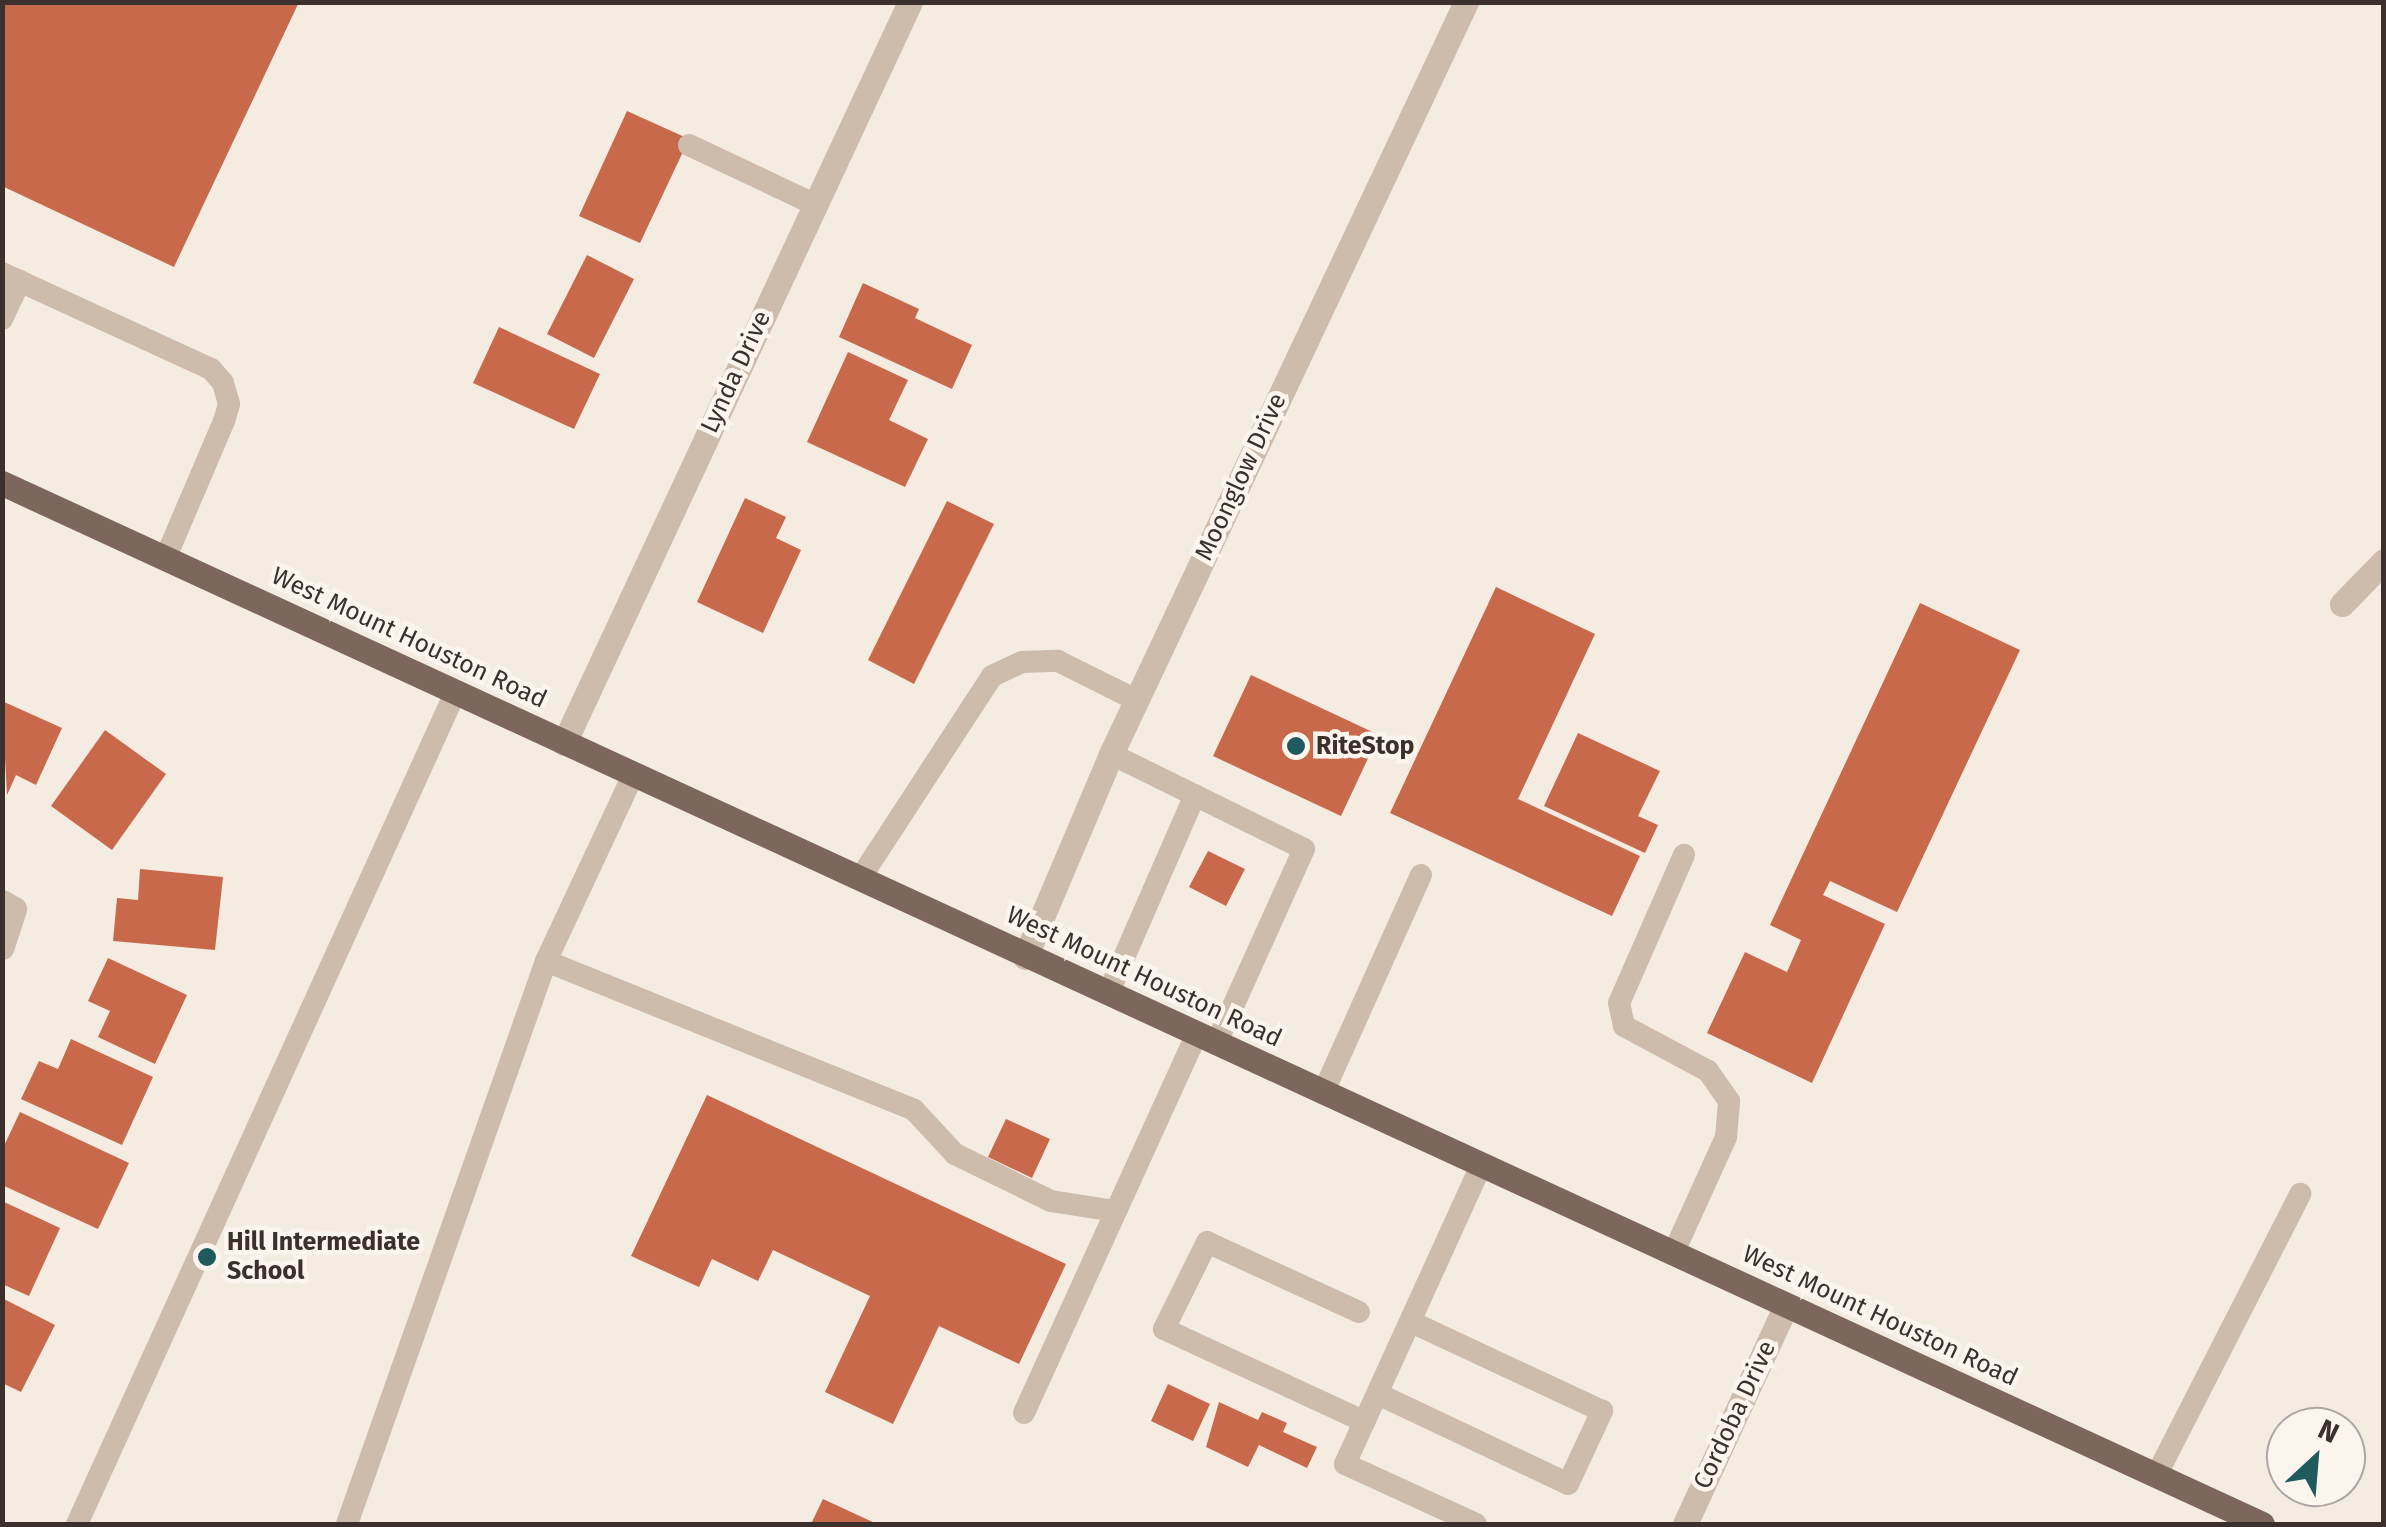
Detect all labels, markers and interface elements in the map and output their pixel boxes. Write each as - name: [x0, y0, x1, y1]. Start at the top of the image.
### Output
- street label: Lynda Drive: [695, 306, 777, 438]
- street label: Moonglow Drive: [1189, 389, 1293, 565]
- street label: West Mount Houston Road: [267, 561, 551, 715]
- place label: RiteStop: [1316, 731, 1414, 761]
- marker: RiteStop: [1285, 735, 1307, 757]
- street label: West Mount Houston Road: [1002, 900, 1286, 1054]
- place label: Hill Intermediate School: [227, 1228, 420, 1287]
- street label: West Mount Houston Road: [1738, 1239, 2022, 1393]
- marker: Hill Intermediate School: [196, 1246, 218, 1268]
- street label: Cordoba Drive: [1688, 1336, 1782, 1494]
- north arrow: [2266, 1407, 2366, 1507]
- text: N: [2313, 1412, 2344, 1450]

